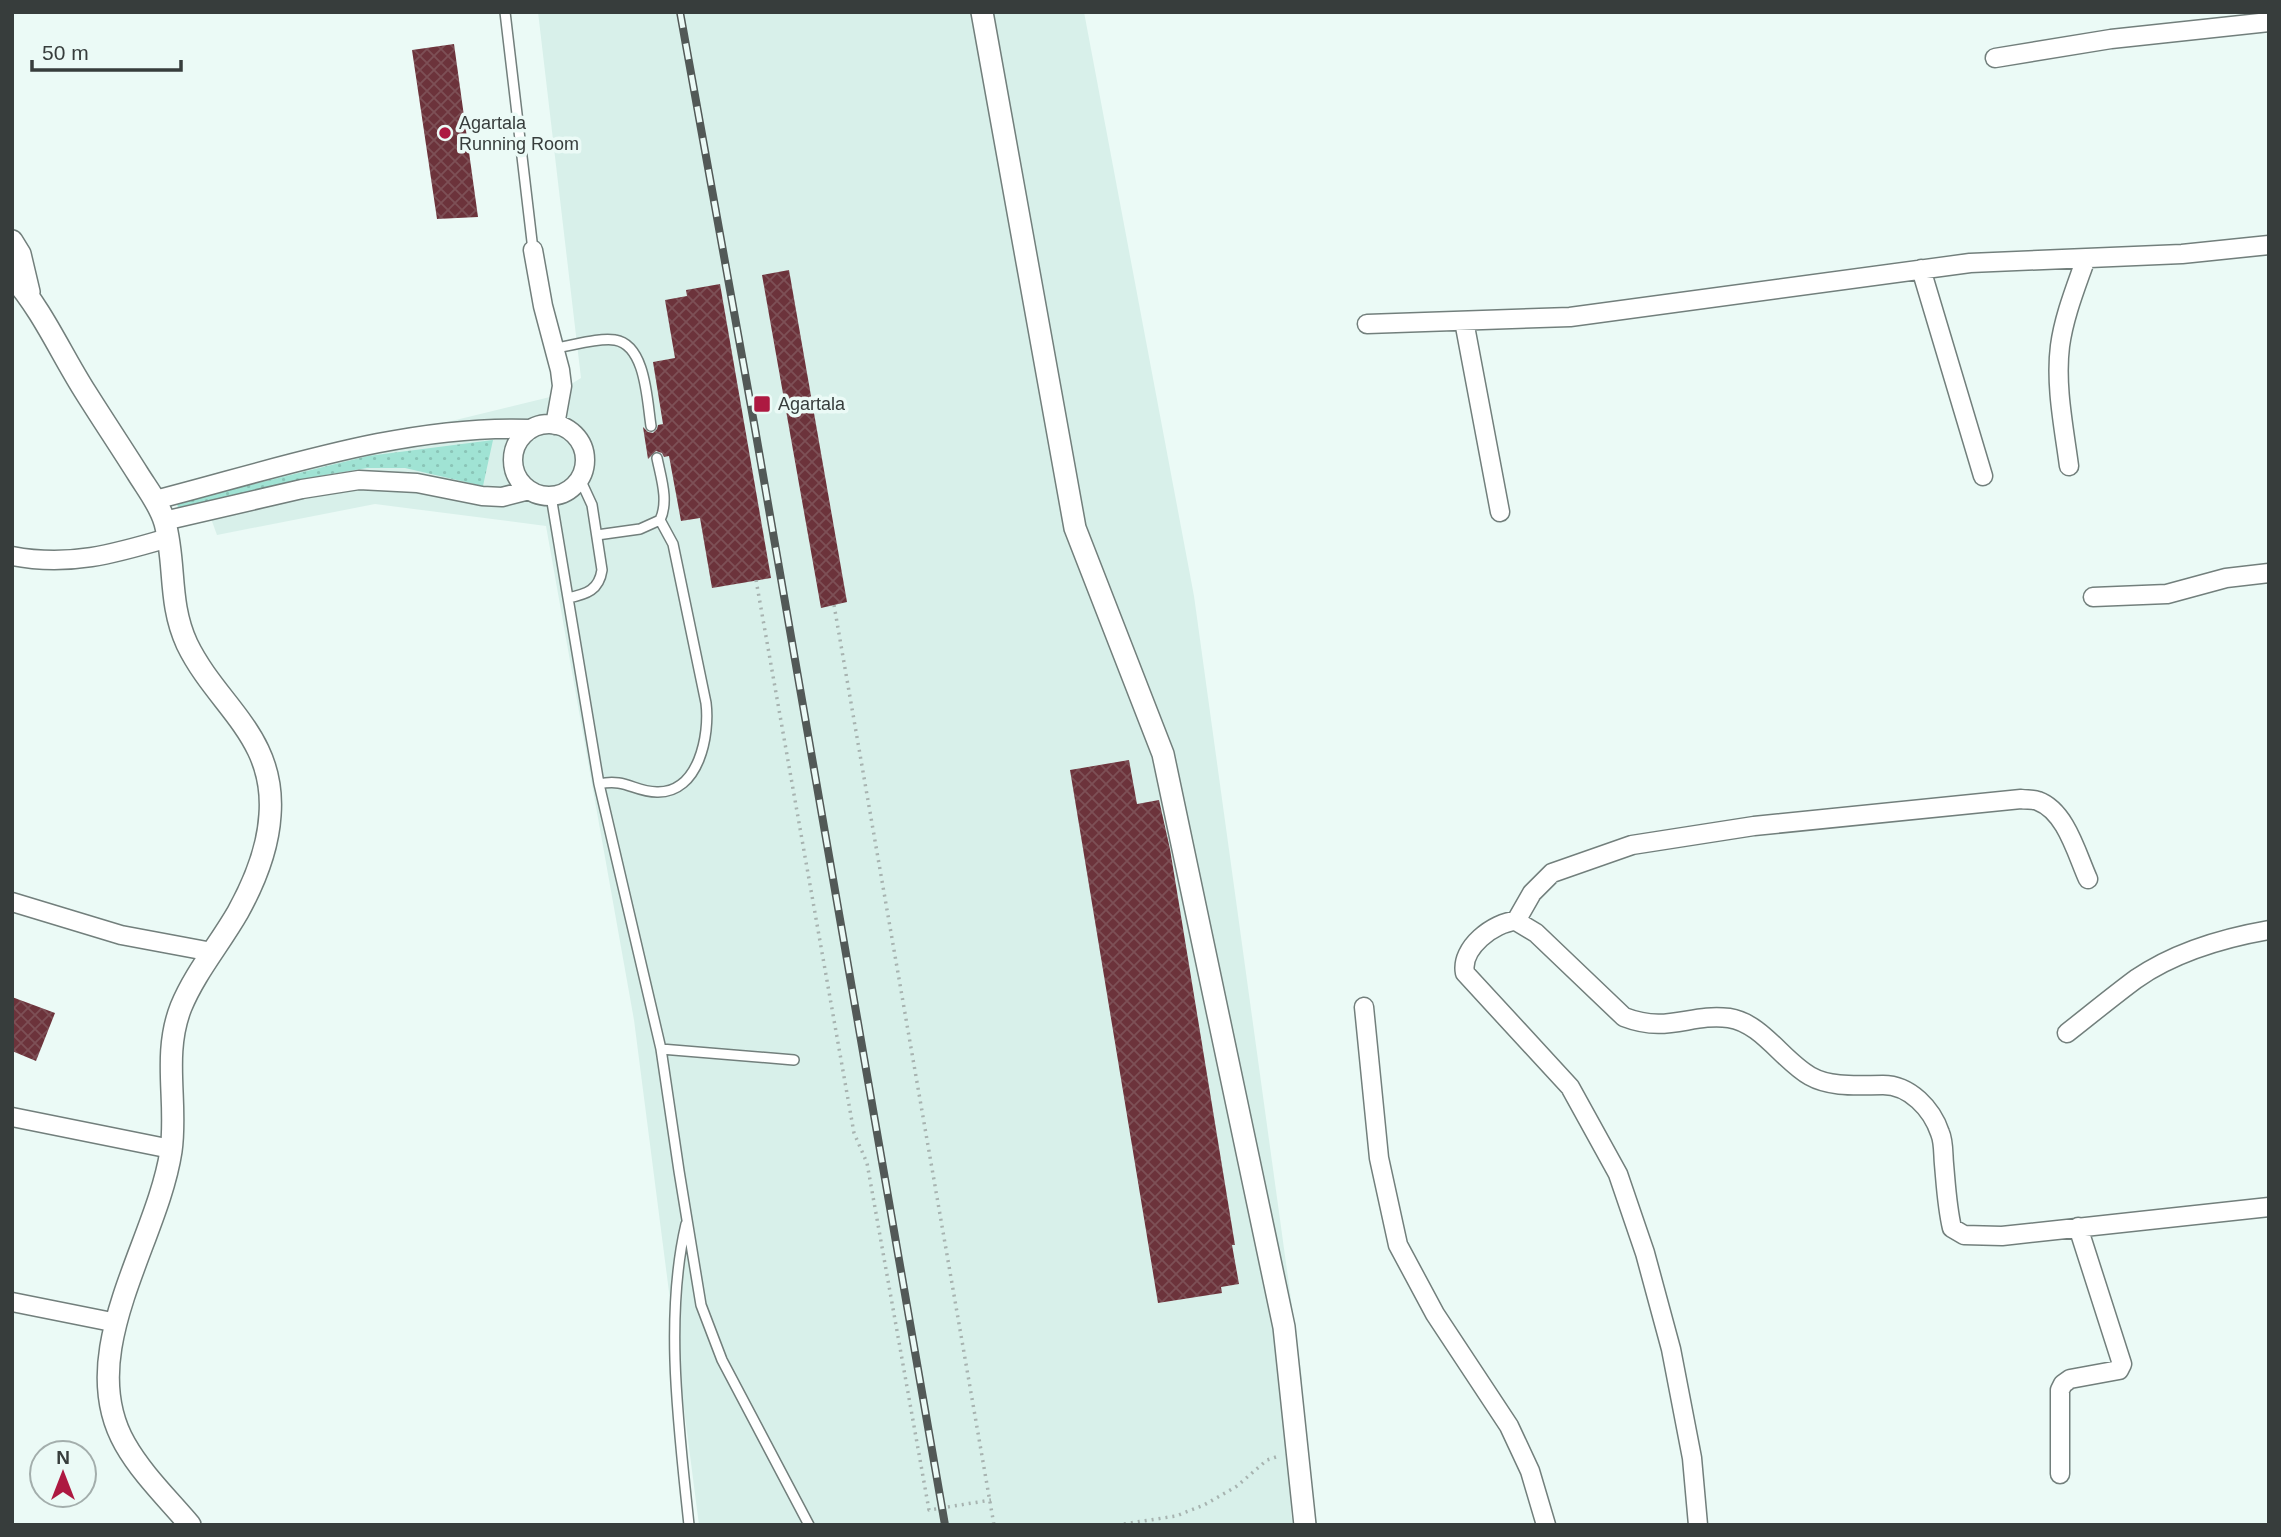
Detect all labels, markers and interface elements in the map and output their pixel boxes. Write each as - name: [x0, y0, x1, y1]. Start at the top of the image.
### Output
- scale bar: [32, 28, 180, 72]
- text: 50 m: [42, 41, 89, 64]
- place label: Agartala Running Room: [459, 113, 579, 154]
- marker: Agartala Running Room: [437, 125, 453, 141]
- marker: Agartala: [752, 394, 772, 414]
- place label: Agartala: [778, 394, 846, 414]
- north arrow: [28, 1439, 98, 1509]
- text: N: [56, 1447, 70, 1468]

